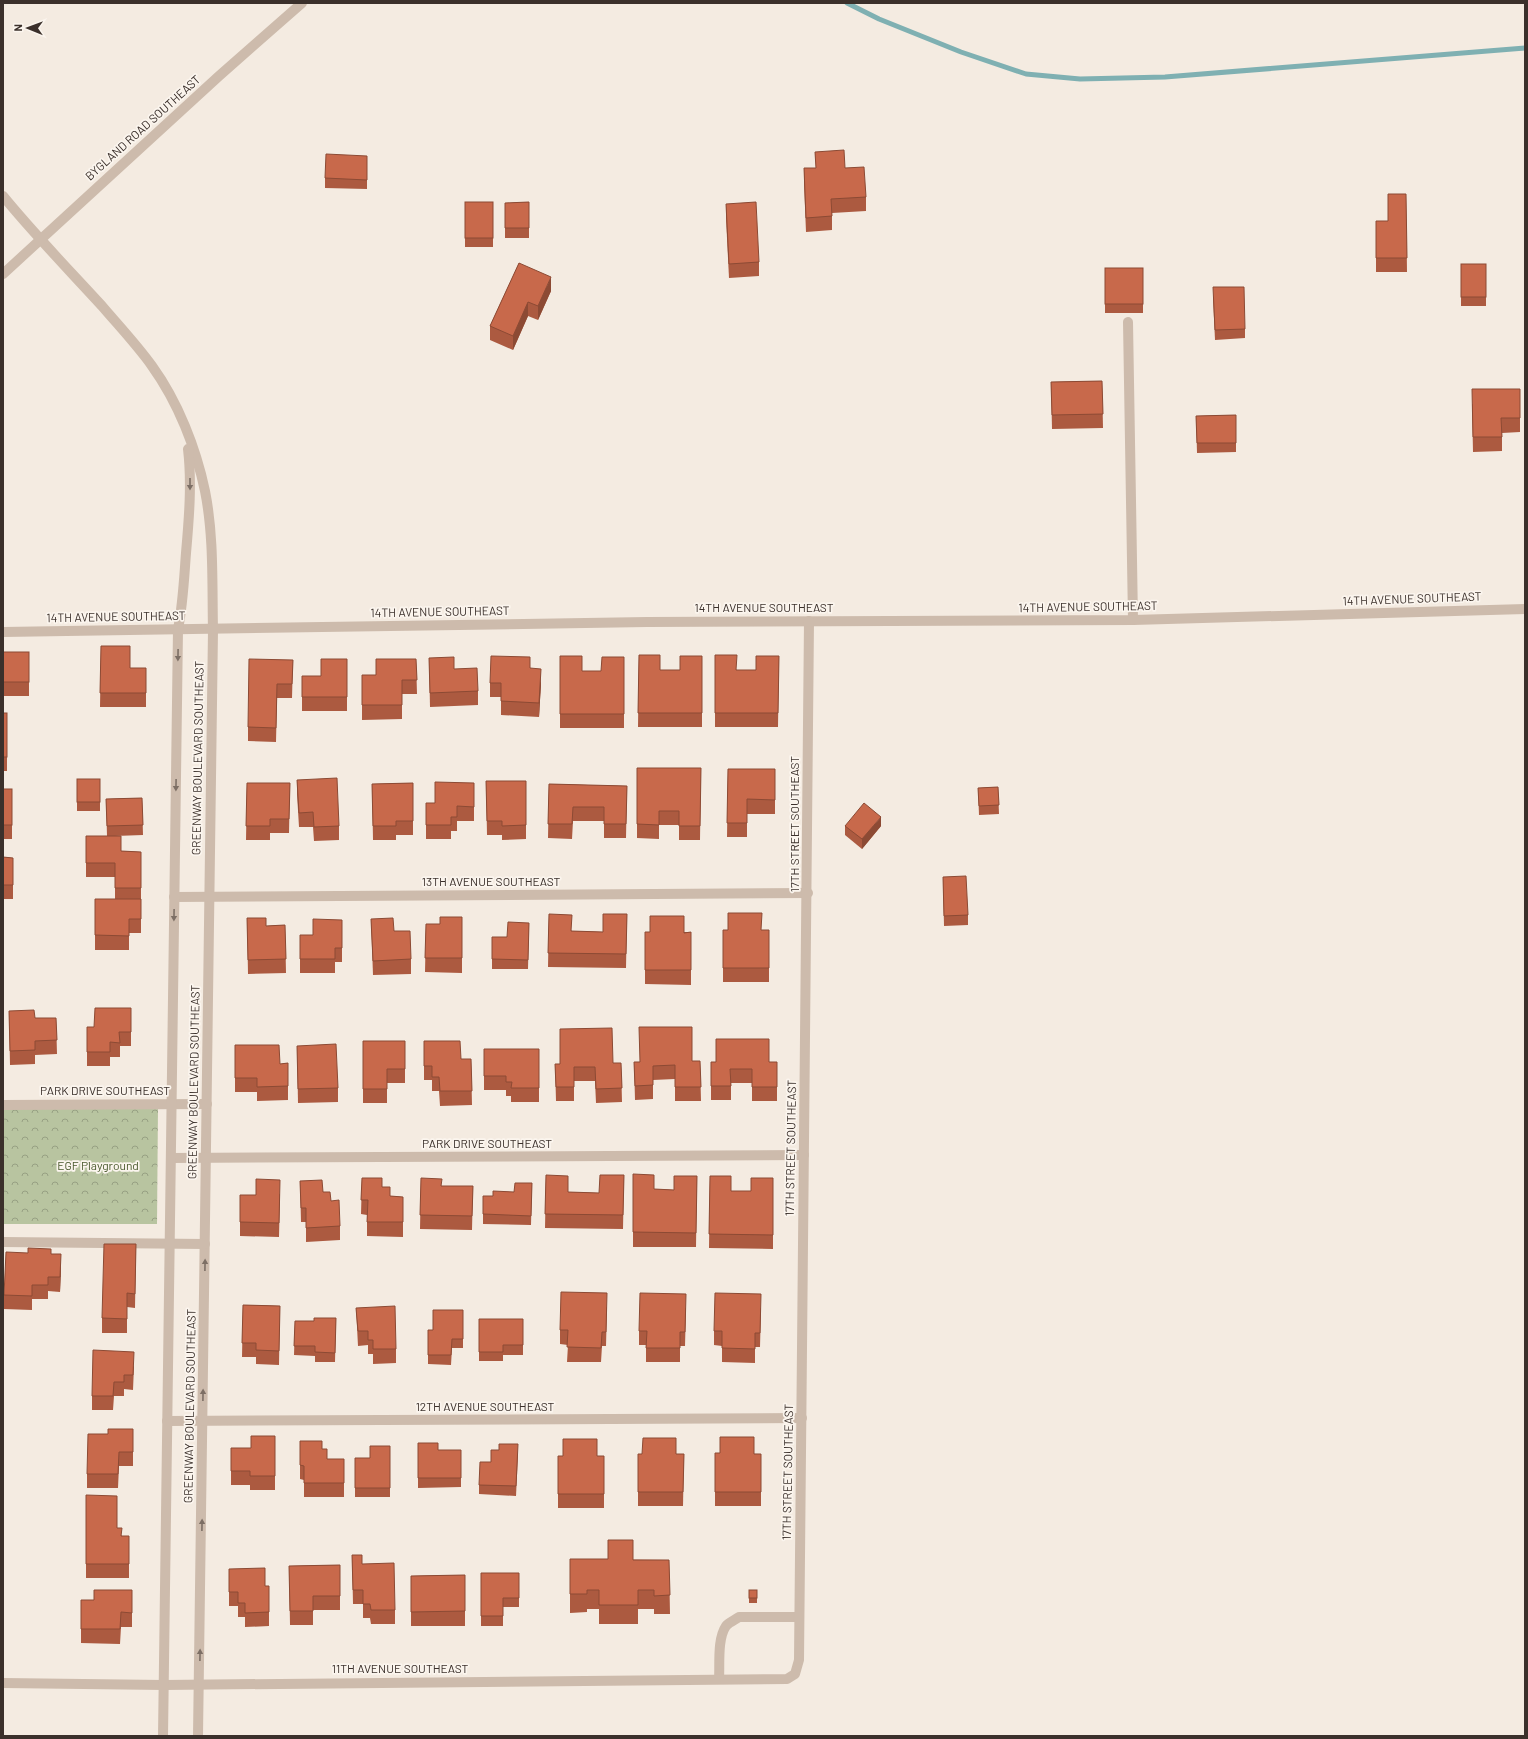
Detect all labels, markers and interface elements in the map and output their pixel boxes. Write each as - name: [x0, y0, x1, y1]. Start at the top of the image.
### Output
- north arrow: [8, 8, 48, 48]
- text: N: [11, 24, 24, 32]
- street label: BYGLAND ROAD SOUTHEAST: [82, 72, 203, 183]
- one-way arrow: [187, 478, 193, 491]
- street label: 14TH AVENUE SOUTHEAST: [1342, 589, 1482, 607]
- street label: 14TH AVENUE SOUTHEAST: [1018, 598, 1158, 614]
- street label: 14TH AVENUE SOUTHEAST: [695, 600, 834, 614]
- street label: 14TH AVENUE SOUTHEAST: [370, 603, 510, 619]
- street label: 14TH AVENUE SOUTHEAST: [46, 608, 186, 624]
- one-way arrow: [174, 649, 181, 661]
- street label: GREENWAY BOULEVARD SOUTHEAST: [188, 661, 206, 855]
- street label: 17TH STREET SOUTHEAST: [787, 756, 801, 892]
- one-way arrow: [173, 779, 179, 792]
- street label: 13TH AVENUE SOUTHEAST: [422, 874, 560, 888]
- one-way arrow: [171, 909, 177, 922]
- street label: GREENWAY BOULEVARD SOUTHEAST: [184, 985, 202, 1179]
- street label: 17TH STREET SOUTHEAST: [782, 1080, 798, 1216]
- street label: PARK DRIVE SOUTHEAST: [40, 1083, 170, 1097]
- street label: PARK DRIVE SOUTHEAST: [422, 1136, 552, 1150]
- park label: EGF Playground: [57, 1158, 139, 1172]
- one-way arrow: [202, 1258, 208, 1271]
- street label: GREENWAY BOULEVARD SOUTHEAST: [180, 1309, 198, 1503]
- one-way arrow: [200, 1388, 206, 1401]
- street label: 12TH AVENUE SOUTHEAST: [416, 1399, 555, 1413]
- street label: 17TH STREET SOUTHEAST: [779, 1404, 795, 1540]
- one-way arrow: [199, 1518, 205, 1531]
- one-way arrow: [197, 1648, 203, 1661]
- street label: 11TH AVENUE SOUTHEAST: [332, 1661, 468, 1675]

